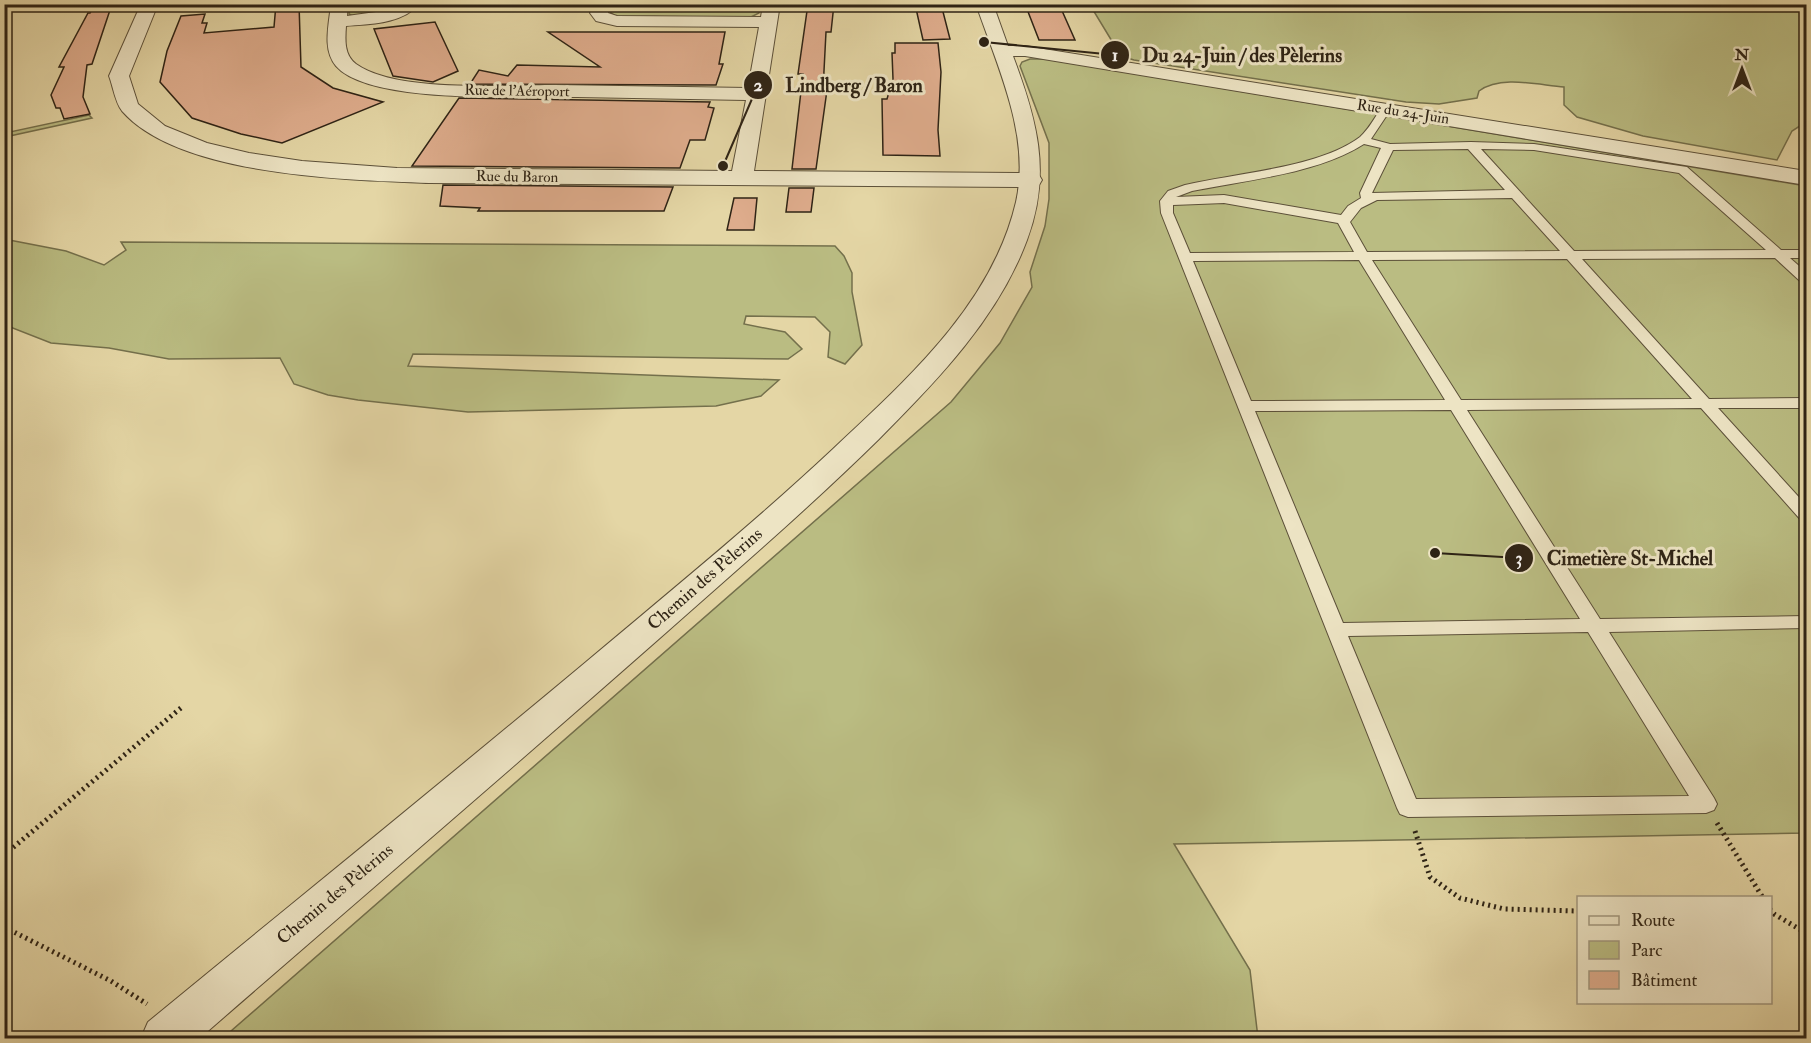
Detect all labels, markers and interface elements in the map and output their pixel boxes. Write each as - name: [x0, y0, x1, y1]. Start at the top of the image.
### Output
- callout: Du 24-Juin / des Pèlerins: [1100, 36, 1354, 74]
- north arrow: [1712, 39, 1772, 99]
- text: Du 24-Juin / des Pèlerins: [1142, 43, 1342, 68]
- text: 1: [1112, 44, 1118, 67]
- text: N: [1734, 45, 1750, 65]
- callout: Lindberg / Baron: [743, 66, 934, 104]
- text: Lindberg / Baron: [785, 73, 923, 99]
- text: 2: [753, 74, 763, 97]
- street label: Rue de l'Aéroport: [464, 81, 570, 102]
- street label: Rue du 24-Juin: [1355, 95, 1451, 130]
- street label: Rue du Baron: [476, 167, 559, 187]
- street label: Chemin des Pèlerins: [643, 523, 767, 635]
- callout: Cimetière St-Michel: [1504, 539, 1725, 577]
- text: Cimetière St-Michel: [1547, 546, 1714, 571]
- text: 3: [1516, 547, 1523, 570]
- street label: Chemin des Pèlerins: [272, 839, 398, 949]
- legend: [1577, 896, 1772, 1004]
- text: Route: [1631, 909, 1675, 932]
- text: Parc: [1631, 939, 1662, 962]
- text: Bâtiment: [1631, 969, 1697, 992]

